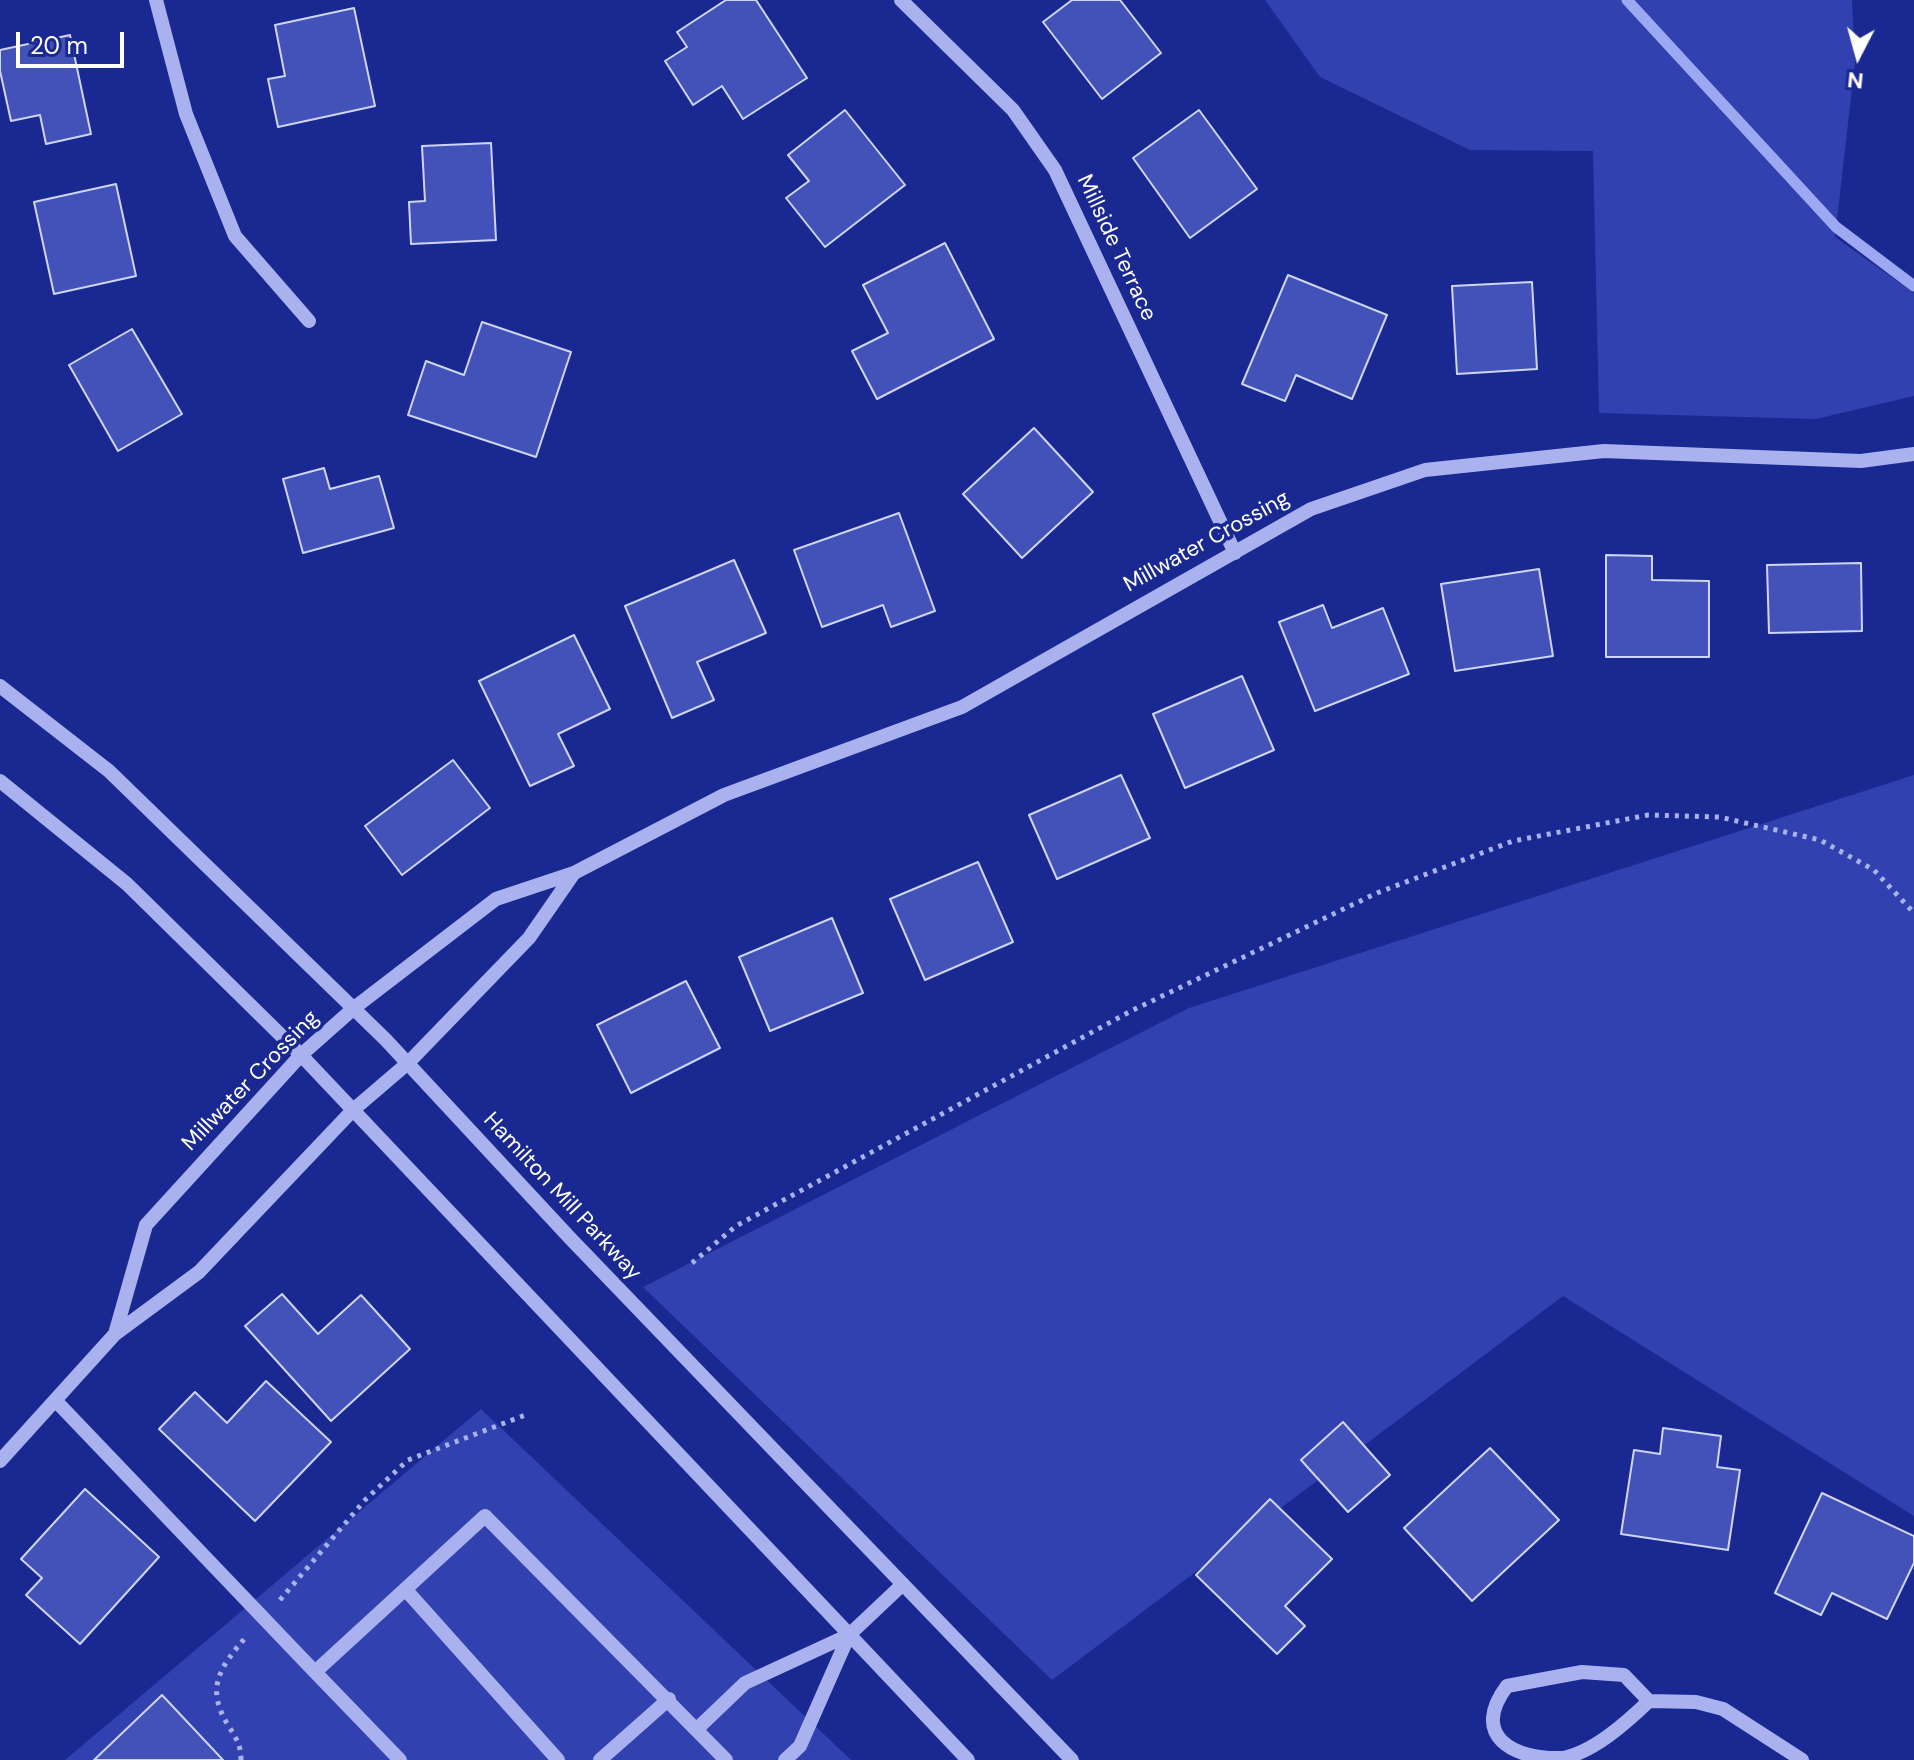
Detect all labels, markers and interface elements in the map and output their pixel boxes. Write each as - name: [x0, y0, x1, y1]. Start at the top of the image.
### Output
- scale bar: [20, 16, 128, 66]
- north arrow: [1818, 16, 1898, 96]
- text: 20 m: [30, 30, 88, 61]
- text: N: [1846, 65, 1865, 96]
- street label: Millside Terrace: [1071, 171, 1161, 325]
- street label: Millwater Crossing: [1120, 486, 1294, 598]
- street label: Millwater Crossing: [177, 1005, 325, 1157]
- street label: Hamilton Mill Parkway: [477, 1108, 647, 1286]

